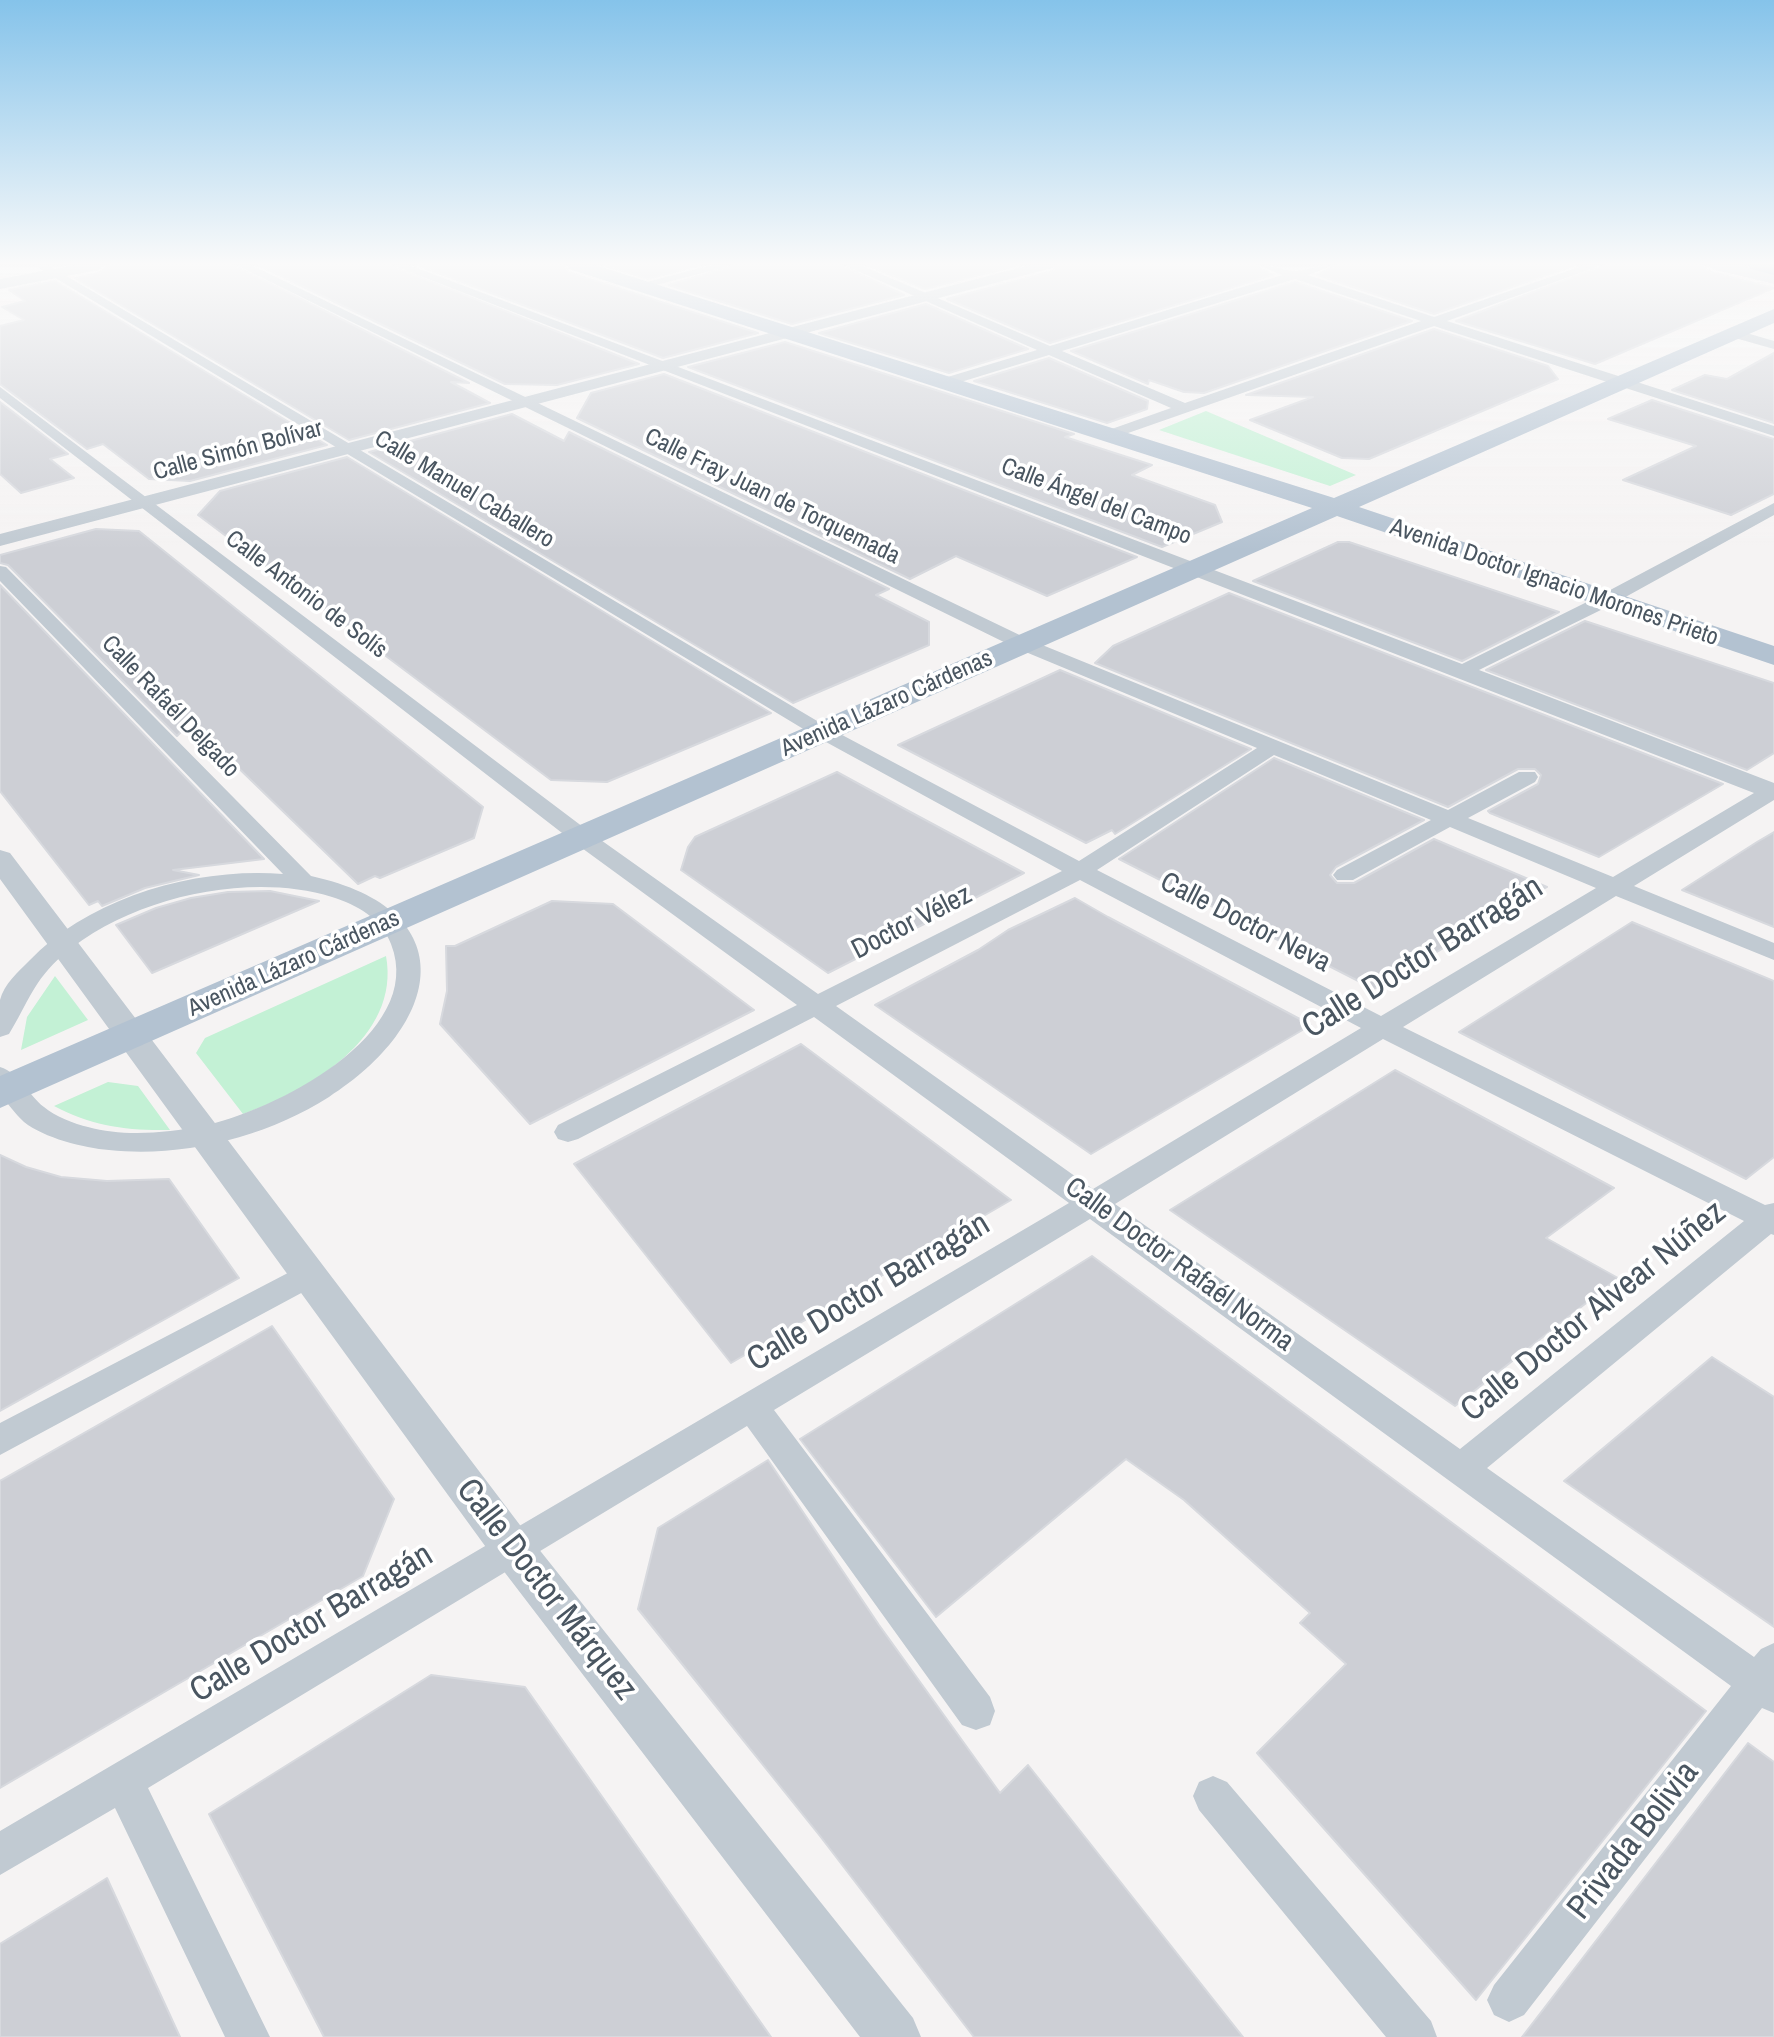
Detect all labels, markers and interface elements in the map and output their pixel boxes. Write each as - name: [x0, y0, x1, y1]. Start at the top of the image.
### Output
- street label: Calle Simón Bolívar: [150, 415, 326, 487]
- street label: Calle Fray Juan de Torquemada: [640, 423, 904, 571]
- street label: Calle Manuel Caballero: [369, 425, 559, 555]
- street label: Calle Ángel del Campo: [997, 452, 1195, 552]
- street label: Avenida Doctor Ignacio Morones Prieto: [1386, 513, 1722, 653]
- street label: Calle Antonio de Solís: [220, 525, 392, 665]
- street label: Calle Rafaél Delgado: [95, 630, 245, 784]
- street label: Avenida Lázaro Cárdenas: [777, 644, 997, 764]
- street label: Calle Doctor Neva: [1154, 866, 1336, 980]
- street label: Calle Doctor Barragán: [1295, 868, 1551, 1048]
- street label: Doctor Vélez: [846, 878, 978, 968]
- street label: Avenida Lázaro Cárdenas: [184, 904, 404, 1024]
- street label: Calle Doctor Rafaél Norma: [1058, 1171, 1300, 1359]
- street label: Calle Doctor Alvear Núñez: [1454, 1193, 1734, 1431]
- street label: Calle Doctor Barragán: [740, 1204, 998, 1382]
- street label: Calle Doctor Márquez: [447, 1471, 645, 1709]
- street label: Calle Doctor Barragán: [183, 1535, 441, 1713]
- street label: Privada Bolivia: [1560, 1754, 1708, 1928]

